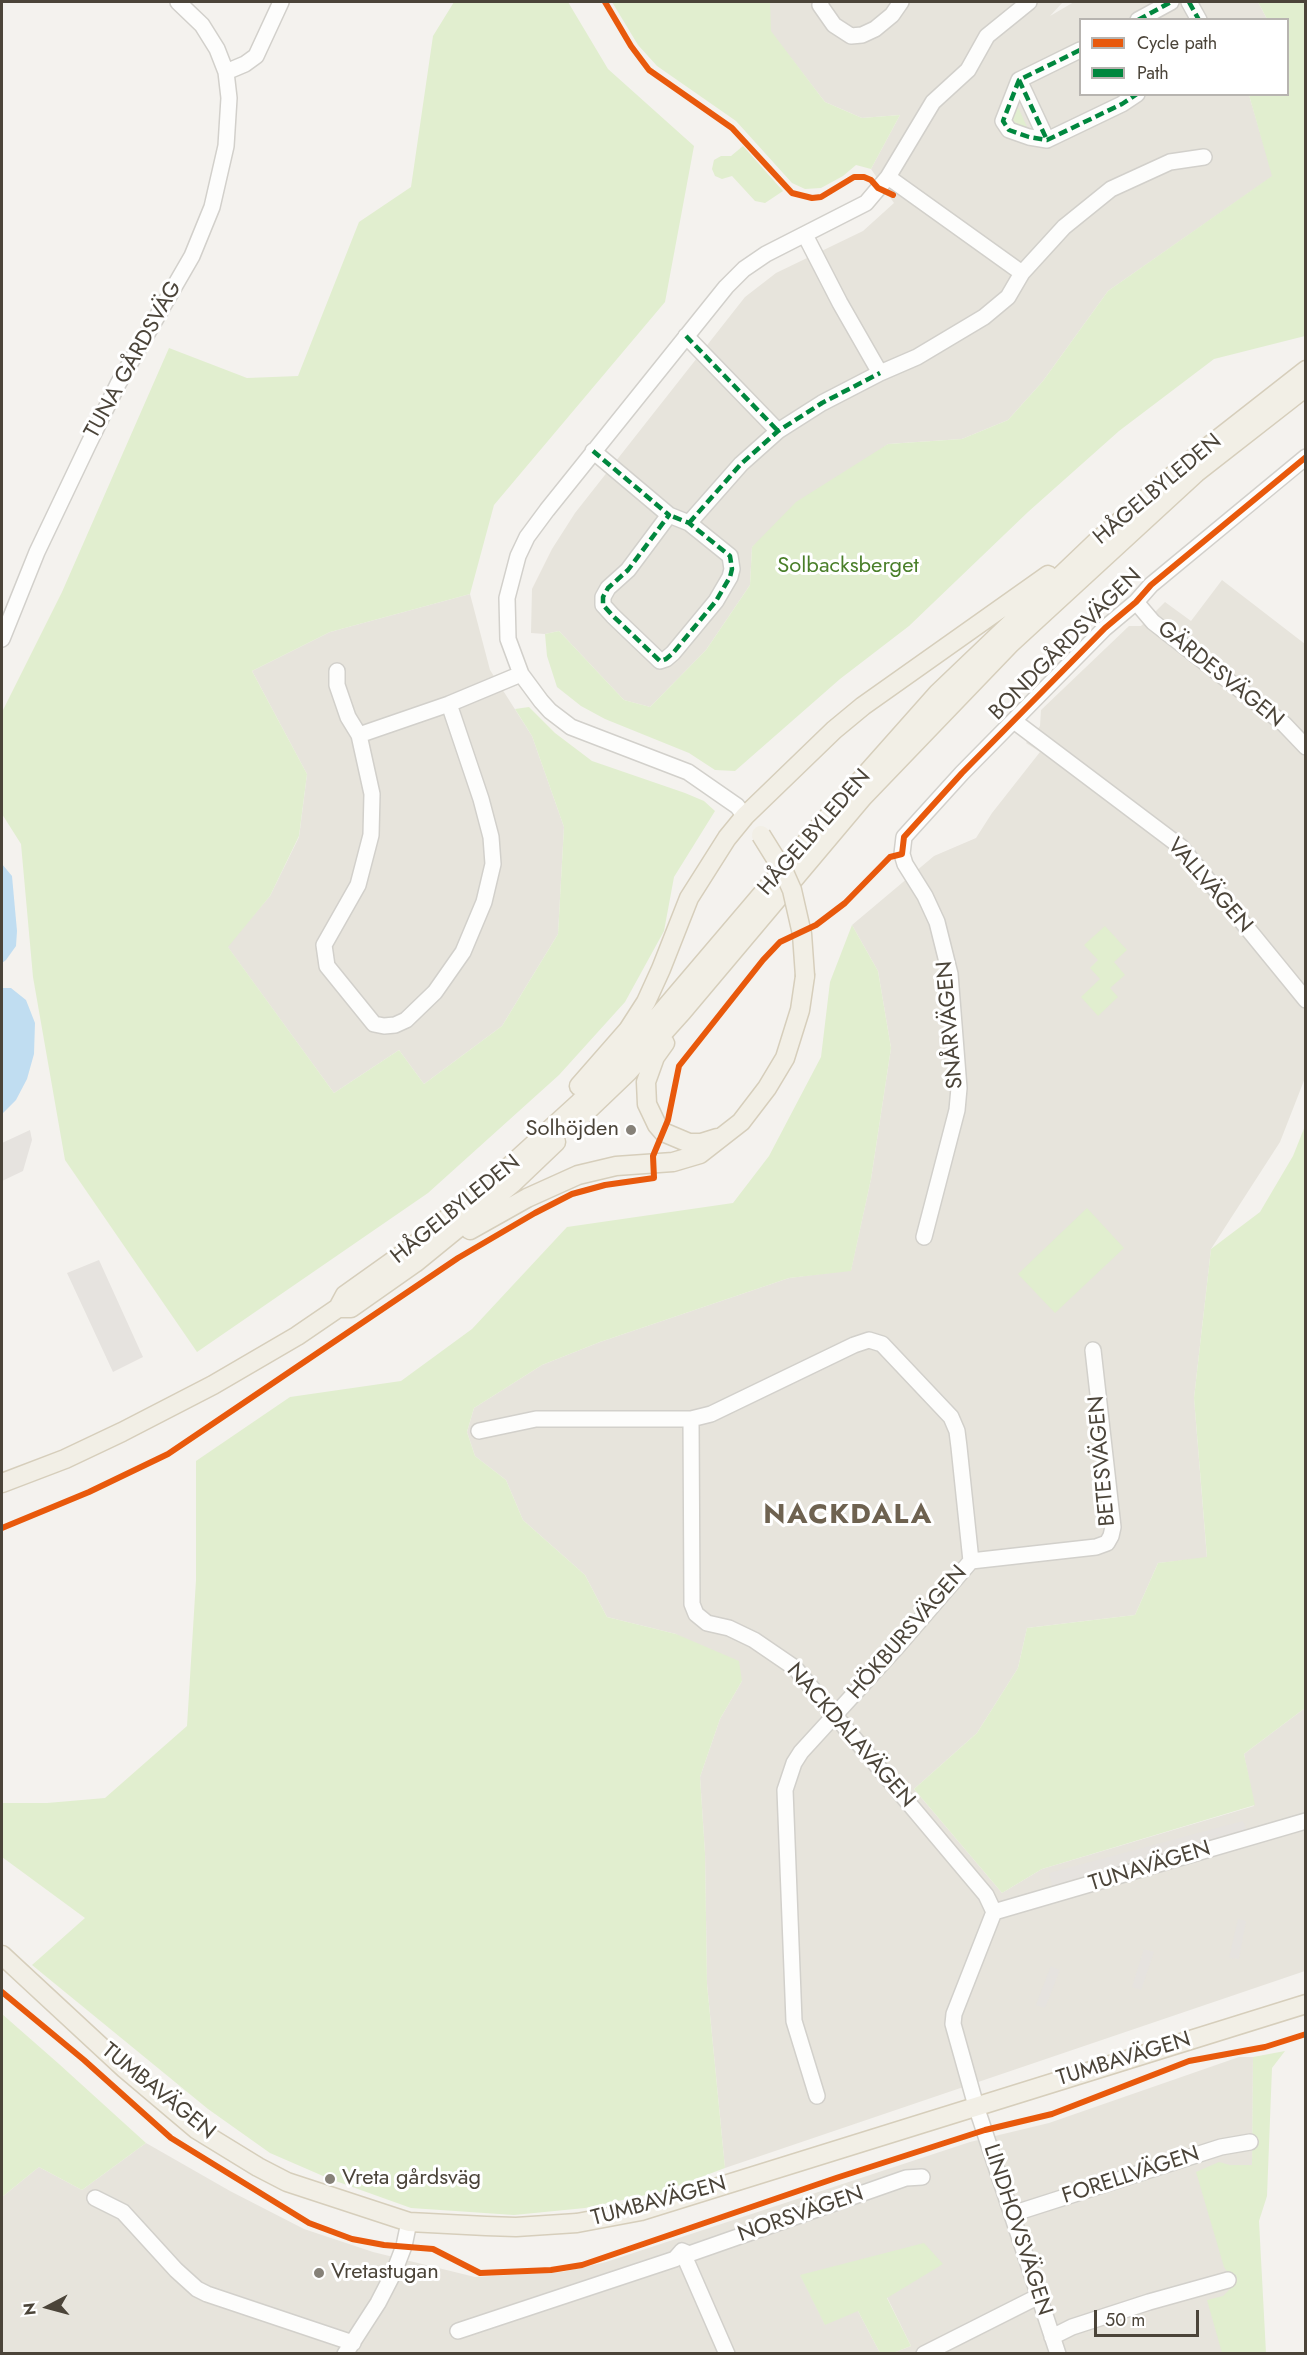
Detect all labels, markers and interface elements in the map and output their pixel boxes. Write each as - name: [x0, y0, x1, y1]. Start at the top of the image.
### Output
- legend: [1079, 18, 1289, 96]
- text: Cycle path: [1137, 30, 1217, 56]
- text: Path: [1137, 60, 1169, 86]
- street label: TUNA GÅRDSVÄG: [80, 277, 188, 443]
- street label: HÅGELBYLEDEN: [1089, 429, 1227, 551]
- park label: Solbacksberget: [777, 554, 919, 580]
- street label: BONDGÅRDSVÄGEN: [984, 563, 1148, 727]
- street label: GÄRDESVÄGEN: [1152, 616, 1288, 734]
- street label: HÅGELBYLEDEN: [753, 764, 877, 902]
- street label: VALLVÄGEN: [1161, 833, 1257, 939]
- street label: SNÅRVÄGEN: [932, 960, 970, 1090]
- place label: Solhöjden: [525, 1117, 619, 1143]
- marker: Solhöjden: [624, 1123, 638, 1137]
- street label: HÅGELBYLEDEN: [386, 1150, 526, 1270]
- street label: BETESVÄGEN: [1084, 1395, 1122, 1527]
- district label: NACKDALA: [763, 1499, 933, 1533]
- street label: HÖKBURSVÄGEN: [843, 1561, 973, 1705]
- street label: NACKDALAVÄGEN: [780, 1658, 920, 1814]
- street label: TUNAVÄGEN: [1086, 1836, 1214, 1898]
- street label: TUMBAVÄGEN: [1054, 2027, 1194, 2093]
- street label: TUMBAVÄGEN: [96, 2038, 220, 2146]
- street label: LINDHOVSVÄGEN: [977, 2141, 1057, 2319]
- street label: FORELLVÄGEN: [1059, 2141, 1203, 2211]
- place label: Vreta gårdsväg: [342, 2166, 481, 2192]
- street label: TUMBAVÄGEN: [589, 2171, 729, 2233]
- marker: Vreta gårdsväg: [323, 2172, 337, 2186]
- street label: NORSVÄGEN: [735, 2181, 867, 2249]
- place label: Vretastugan: [331, 2260, 439, 2286]
- marker: Vretastugan: [312, 2266, 326, 2280]
- north arrow: [18, 2277, 78, 2337]
- scale bar: [1097, 2298, 1202, 2336]
- text: N: [17, 2301, 42, 2316]
- text: 50 m: [1105, 2307, 1145, 2333]

